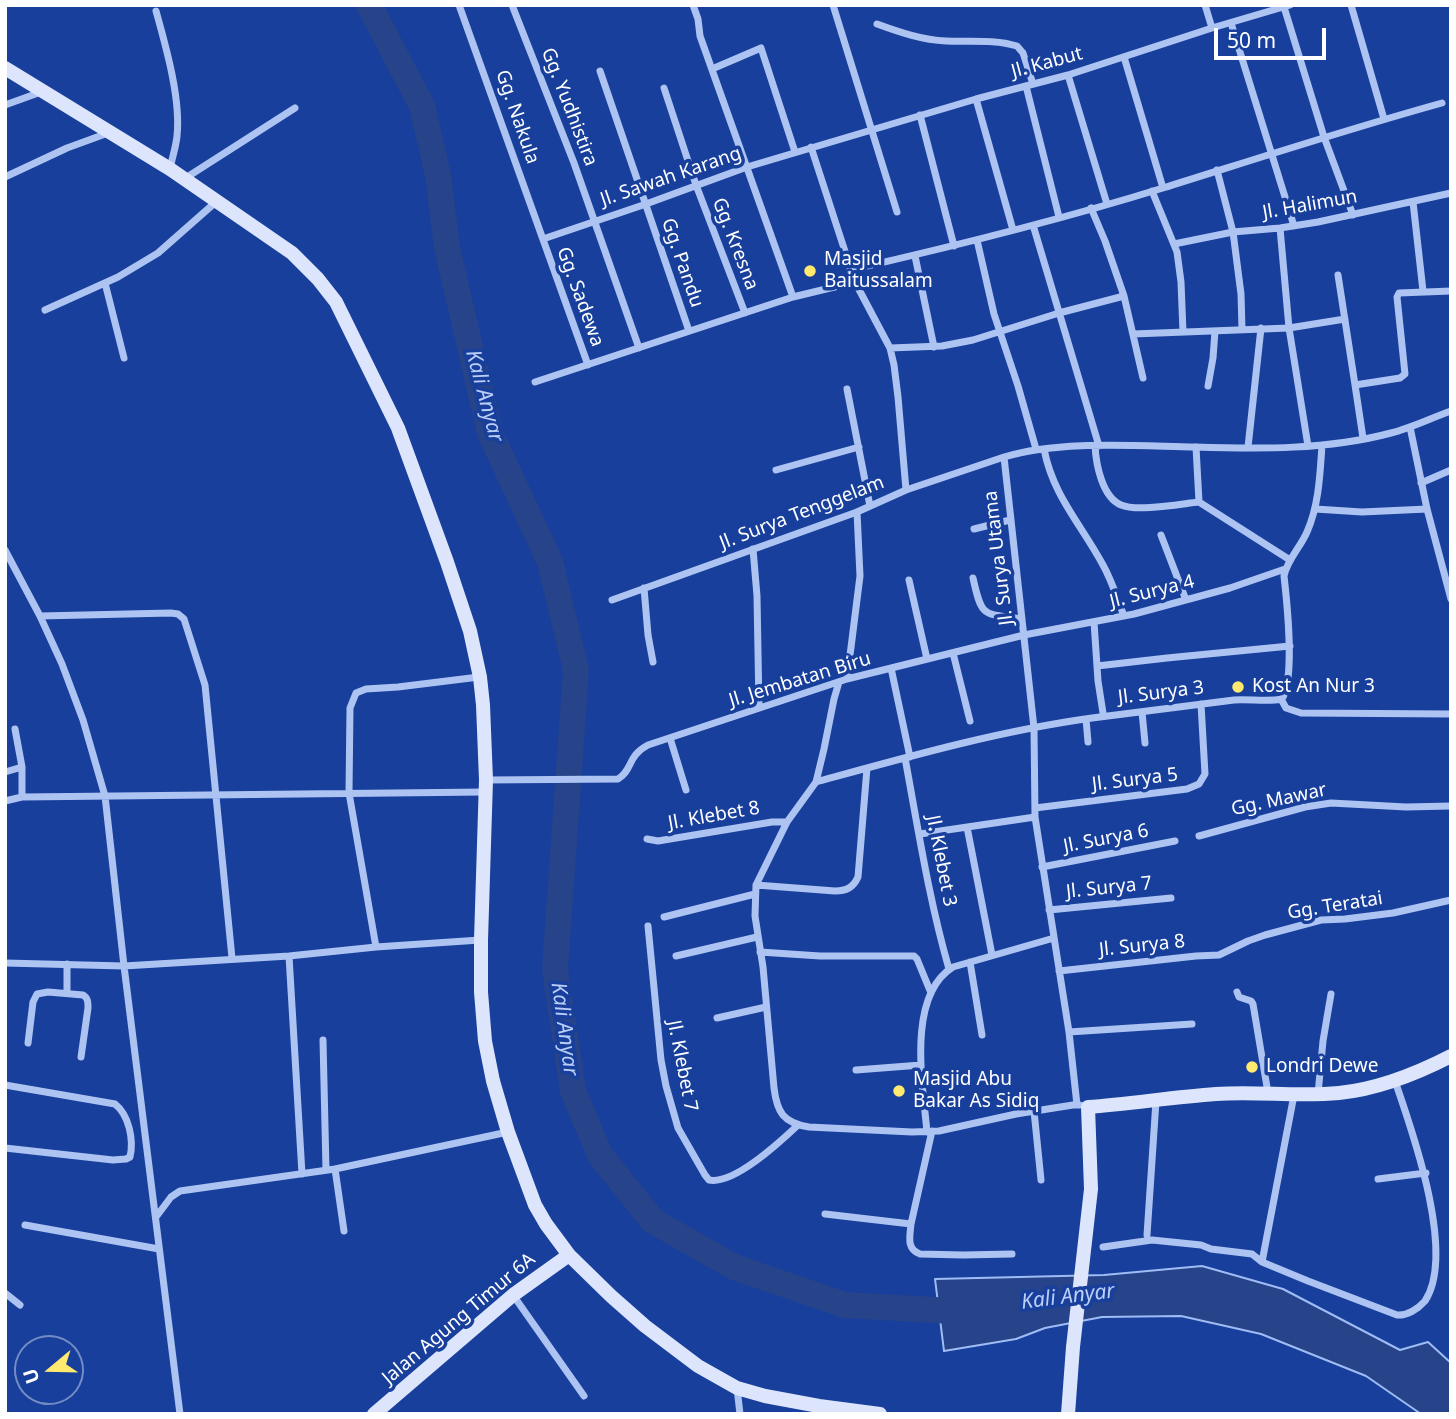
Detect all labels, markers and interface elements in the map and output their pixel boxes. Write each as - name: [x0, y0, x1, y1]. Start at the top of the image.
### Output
- scale bar: [1218, 14, 1330, 58]
- text: 50 m: [1227, 26, 1276, 54]
- street label: Jl. Kabut: [1009, 43, 1085, 83]
- street label: Gg. Yudhistira: [536, 45, 602, 169]
- street label: Gg. Nakula: [490, 67, 544, 167]
- street label: Jl. Sawah Karang: [598, 142, 744, 212]
- street label: Jl. Halimun: [1261, 185, 1359, 225]
- street label: Gg. Kresna: [707, 195, 763, 293]
- street label: Gg. Pandu: [656, 215, 708, 311]
- street label: Gg. Sadewa: [551, 244, 609, 350]
- place label: Masjid Baitussalam: [824, 249, 933, 293]
- marker: Masjid Baitussalam: [802, 263, 818, 279]
- water label: Kali Anyar: [460, 347, 508, 445]
- street label: Jl. Surya Tenggelam: [716, 471, 888, 555]
- street label: Jl. Surya Utama: [979, 489, 1019, 627]
- street label: Jl. Surya 4: [1107, 570, 1197, 614]
- street label: Jl. Jembatan Biru: [726, 648, 874, 712]
- street label: Jl. Surya 3: [1117, 676, 1205, 710]
- place label: Kost An Nur 3: [1252, 676, 1375, 698]
- marker: Kost An Nur 3: [1230, 679, 1246, 695]
- street label: Jl. Surya 5: [1091, 763, 1179, 797]
- street label: Gg. Mawar: [1229, 779, 1329, 821]
- street label: Jl. Klebet 8: [666, 797, 762, 835]
- street label: Jl. Klebet 3: [921, 813, 961, 909]
- street label: Jl. Surya 6: [1061, 820, 1151, 858]
- street label: Jl. Surya 7: [1065, 872, 1153, 904]
- street label: Gg. Teratai: [1286, 887, 1384, 925]
- street label: Jl. Surya 8: [1098, 930, 1186, 962]
- water label: Kali Anyar: [545, 981, 583, 1077]
- street label: Jl. Klebet 7: [662, 1018, 702, 1114]
- place label: Londri Dewe: [1266, 1056, 1378, 1078]
- marker: Londri Dewe: [1244, 1059, 1260, 1075]
- place label: Masjid Abu Bakar As Sidiq: [913, 1069, 1039, 1113]
- marker: Masjid Abu Bakar As Sidiq: [891, 1083, 907, 1099]
- street label: Jalan Agung Timur 6A: [378, 1248, 540, 1390]
- water label: Kali Anyar: [1020, 1279, 1116, 1315]
- north arrow: [14, 1335, 84, 1405]
- text: U: [16, 1365, 46, 1387]

